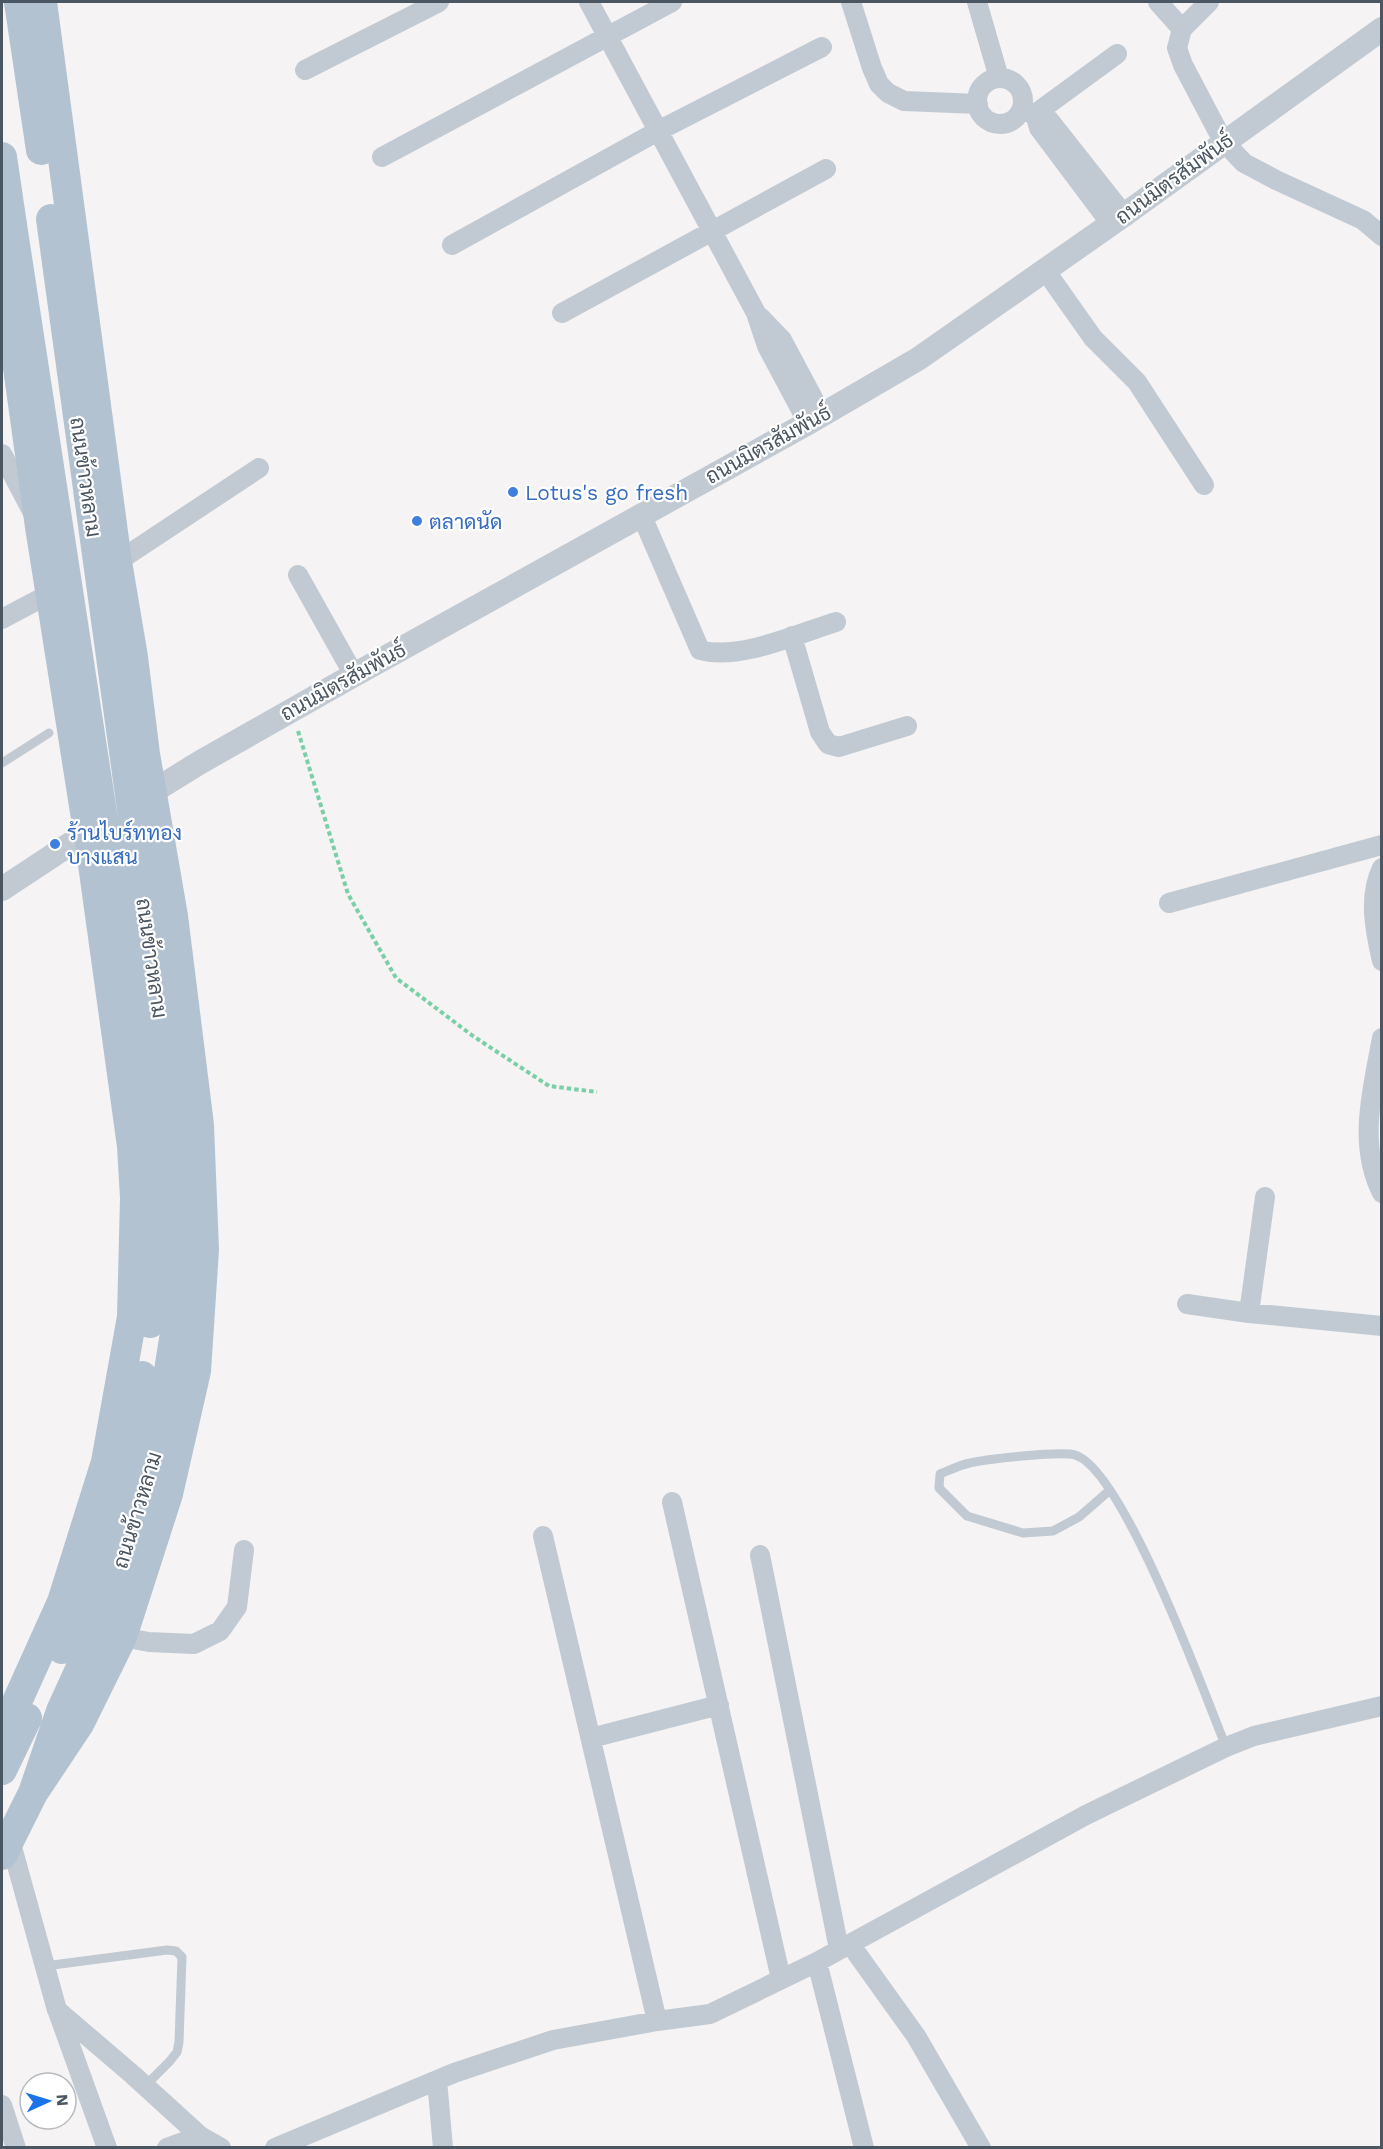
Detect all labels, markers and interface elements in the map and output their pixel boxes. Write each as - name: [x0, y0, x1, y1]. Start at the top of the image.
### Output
- street label: ถนนมิตรสัมพันธ์: [1110, 126, 1238, 229]
- street label: ถนนมิตรสัมพันธ์: [700, 398, 835, 489]
- street label: ถนนข้าวหลาม: [65, 415, 107, 539]
- place label: Lotus's go fresh: [525, 480, 688, 505]
- marker: Lotus's go fresh: [506, 485, 520, 499]
- place label: ตลาดนัด: [429, 509, 502, 534]
- marker: ตลาดนัด: [410, 514, 424, 528]
- street label: ถนนมิตรสัมพันธ์: [275, 635, 410, 726]
- place label: ร้านไบร์ททอง บางแสน: [67, 819, 182, 869]
- marker: ร้านไบร์ททอง บางแสน: [48, 837, 62, 851]
- street label: ถนนข้าวหลาม: [131, 896, 173, 1020]
- street label: ถนนข้าวหลาม: [107, 1448, 167, 1572]
- north arrow: [18, 2071, 78, 2131]
- text: N: [53, 2093, 72, 2107]

